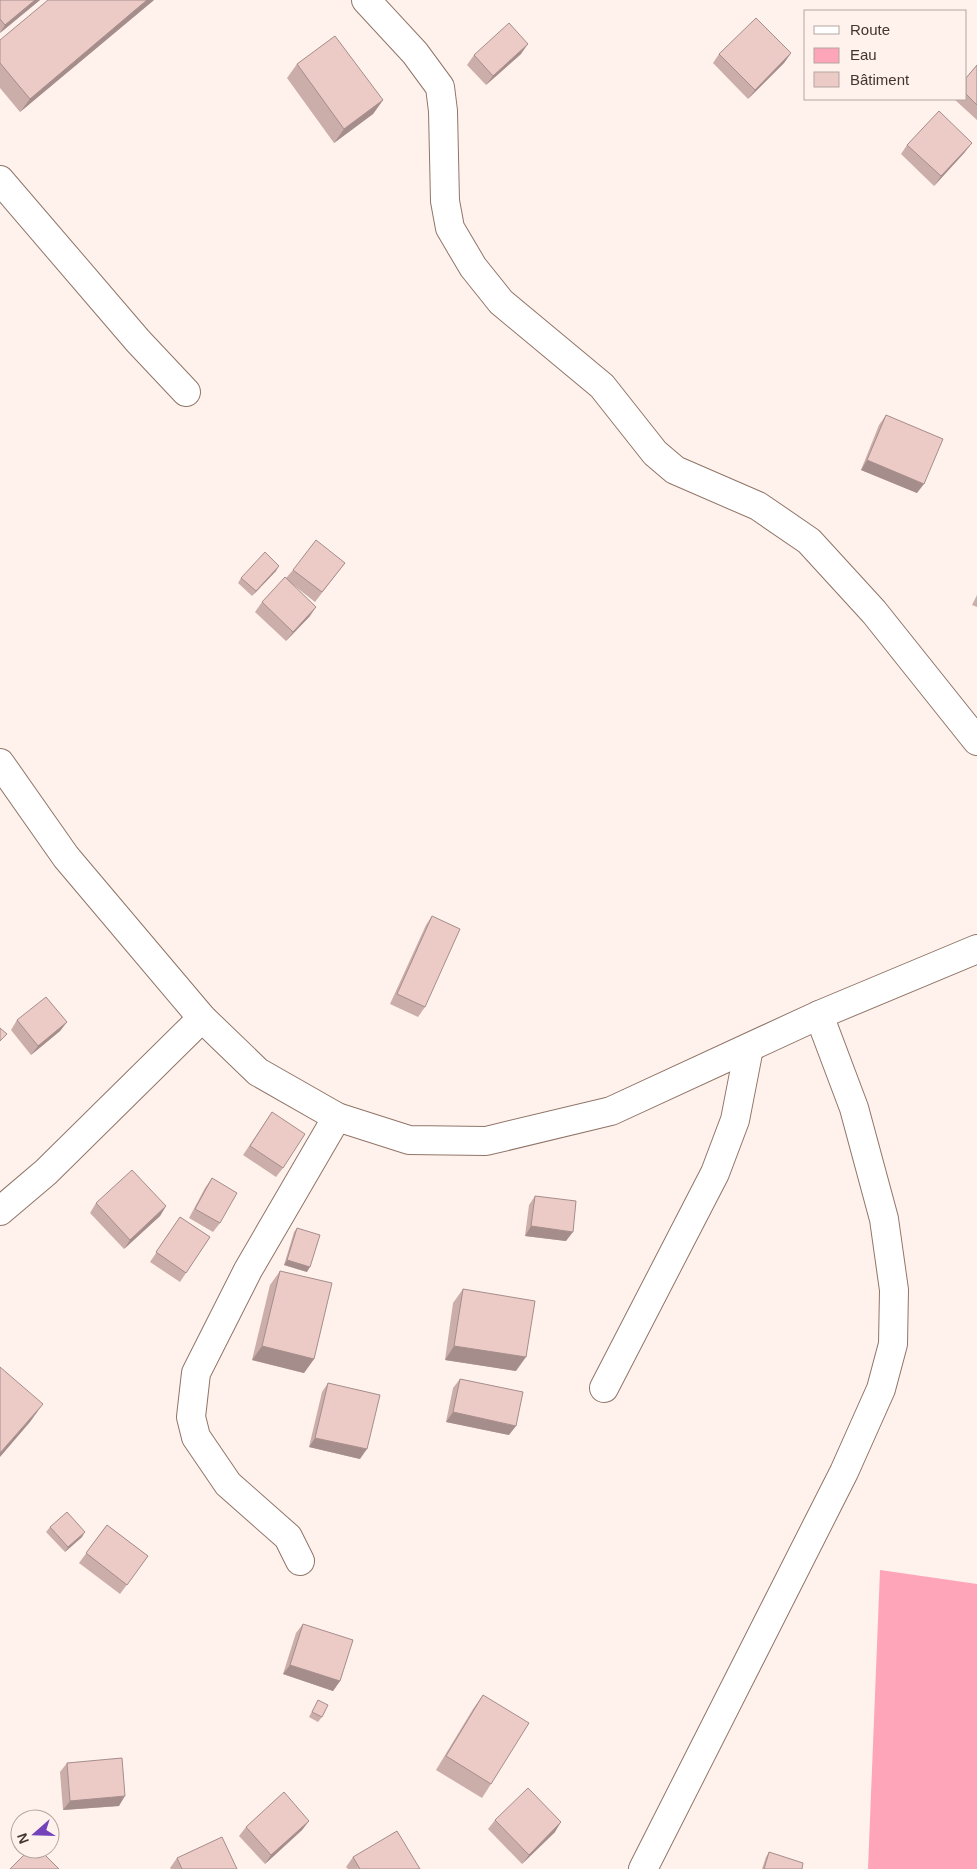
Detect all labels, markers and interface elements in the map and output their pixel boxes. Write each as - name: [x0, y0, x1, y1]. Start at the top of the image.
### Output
- legend: [804, 10, 967, 100]
- text: Route: [850, 21, 890, 38]
- text: Eau: [850, 46, 877, 63]
- text: Bâtiment: [850, 71, 910, 88]
- north arrow: [10, 1809, 60, 1859]
- text: N: [14, 1831, 32, 1846]

